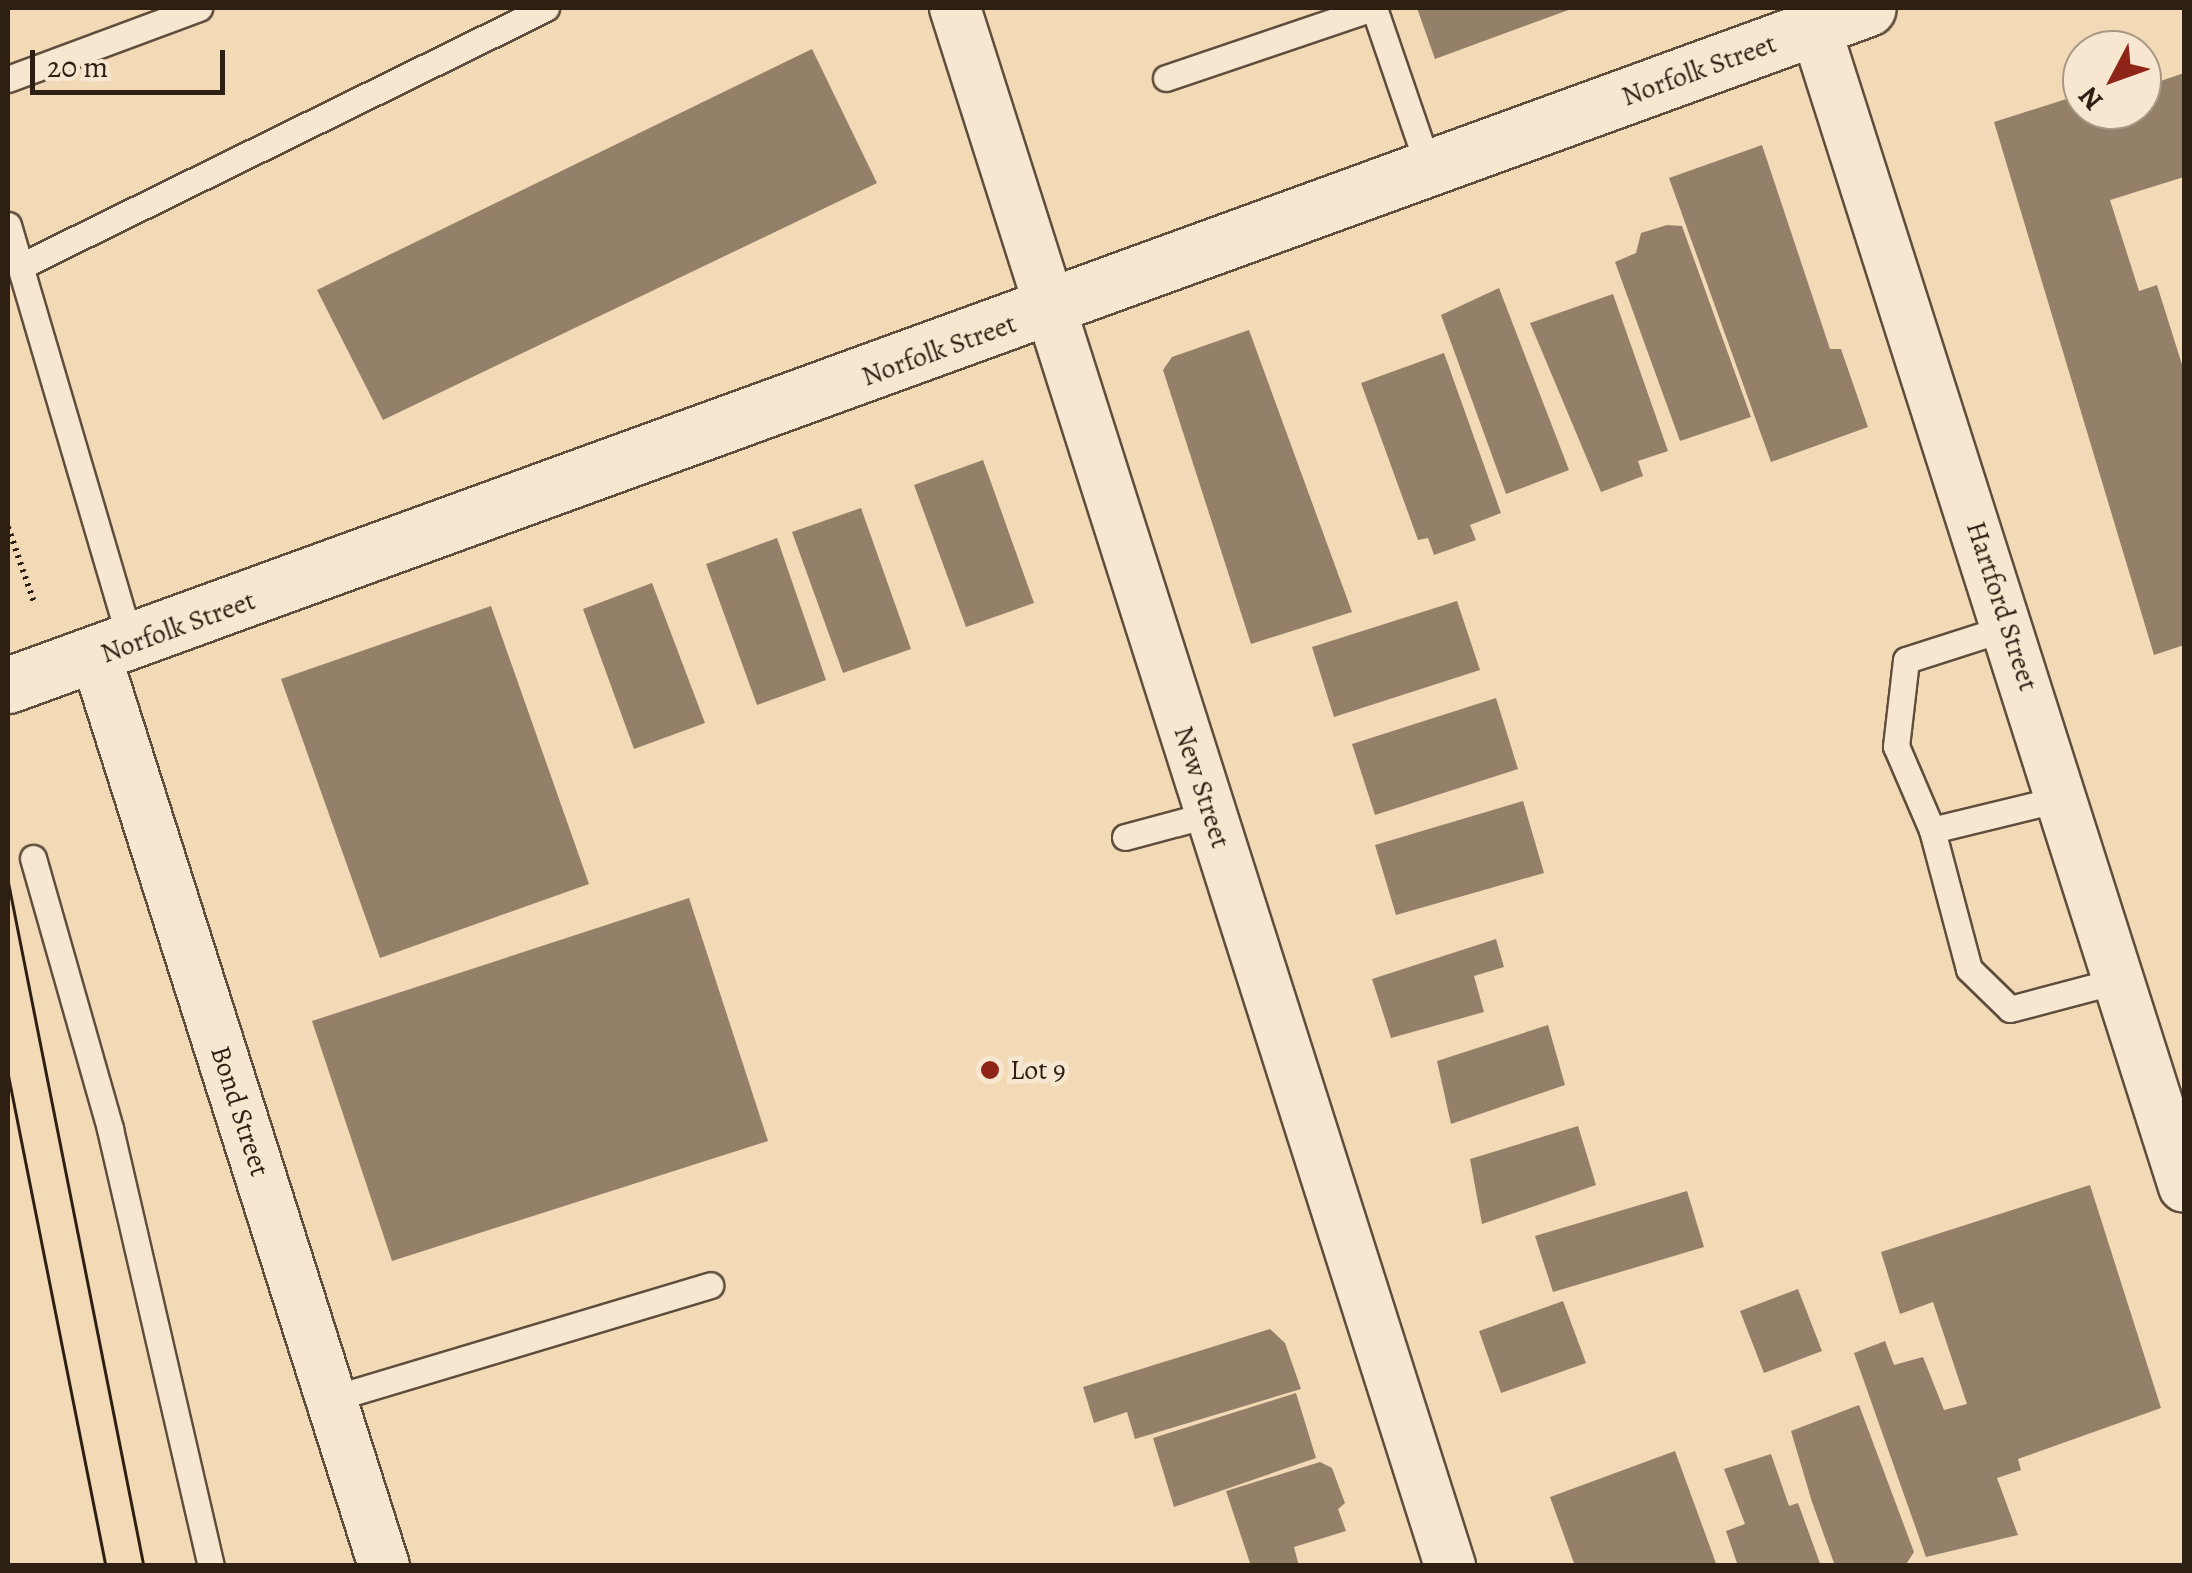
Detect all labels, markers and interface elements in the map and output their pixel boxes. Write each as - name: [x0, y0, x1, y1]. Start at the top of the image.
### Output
- street label: Norfolk Street: [1617, 26, 1781, 114]
- scale bar: [35, 30, 230, 92]
- north arrow: [2062, 30, 2162, 130]
- text: 20 m: [47, 47, 108, 87]
- text: N: [2070, 78, 2112, 119]
- street label: Norfolk Street: [857, 306, 1021, 394]
- street label: Hartford Street: [1959, 517, 2045, 695]
- street label: Norfolk Street: [96, 583, 260, 671]
- street label: New Street: [1167, 722, 1237, 852]
- street label: Bond Street: [203, 1042, 277, 1180]
- place label: Lot 9: [1010, 1053, 1066, 1087]
- marker: Lot 9: [979, 1059, 1001, 1081]

